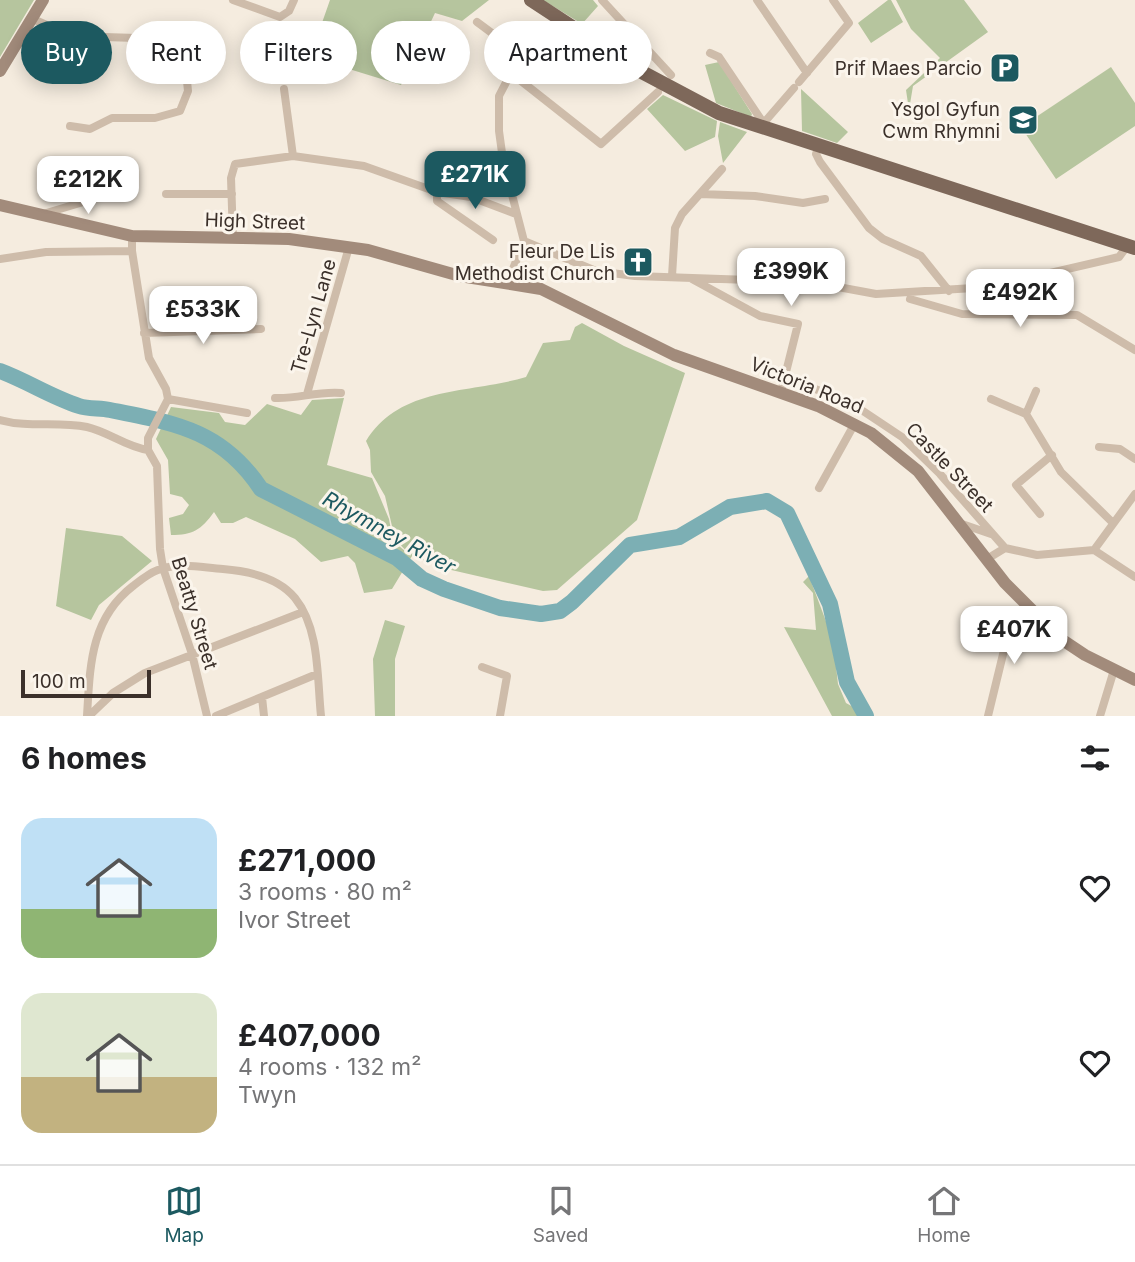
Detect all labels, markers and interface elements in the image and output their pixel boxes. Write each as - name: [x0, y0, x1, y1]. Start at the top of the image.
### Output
- chip: Buy: [21, 21, 112, 84]
- chip: Rent: [126, 21, 226, 84]
- chip: Filters: [240, 21, 357, 84]
- chip: New: [371, 21, 470, 84]
- chip: Apartment: [484, 21, 652, 84]
- parking icon: Prif Maes Parcio: [988, 51, 1022, 85]
- place label: Prif Maes Parcio: [835, 57, 982, 80]
- place label: Ysgol Gyfun Cwm Rhymni: [882, 98, 1000, 143]
- school or university icon: Ysgol Gyfun Cwm Rhymni: [1006, 103, 1040, 137]
- pin: £271K: [426, 152, 524, 211]
- pin: £212K: [39, 156, 137, 216]
- text: £271K: [440, 160, 510, 188]
- text: £212K: [53, 165, 123, 193]
- street label: High Street: [204, 208, 306, 235]
- place label: Fleur De Lis Methodist Church: [455, 240, 615, 285]
- church icon: Fleur De Lis Methodist Church: [621, 245, 655, 279]
- pin: £399K: [742, 248, 840, 308]
- street label: Tre-Lyn Lane: [286, 256, 341, 376]
- text: £399K: [753, 257, 829, 285]
- pin: £492K: [971, 270, 1069, 329]
- text: £492K: [982, 278, 1058, 306]
- pin: £533K: [154, 286, 252, 346]
- text: £533K: [165, 295, 241, 323]
- street label: Victoria Road: [747, 352, 867, 419]
- street label: Castle Street: [901, 418, 998, 517]
- water label: Rhymney River: [319, 486, 461, 580]
- street label: Beatty Street: [167, 554, 223, 672]
- pin: £407K: [965, 606, 1063, 666]
- text: £407K: [976, 615, 1052, 643]
- scale bar: [21, 667, 150, 699]
- text: 100 m: [32, 670, 86, 693]
- icon: filters: [1076, 739, 1114, 777]
- text: 6 homes: [21, 740, 147, 776]
- text: £271,000: [238, 842, 376, 878]
- icon: home: [77, 846, 161, 930]
- icon: heart: [1076, 869, 1114, 907]
- text: 3 rooms · 80 m²: [238, 878, 412, 906]
- text: Ivor Street: [238, 906, 351, 934]
- text: £407,000: [238, 1017, 381, 1053]
- icon: home: [77, 1021, 161, 1105]
- icon: heart: [1076, 1044, 1114, 1082]
- text: 4 rooms · 132 m²: [238, 1053, 421, 1081]
- text: Twyn: [238, 1081, 297, 1109]
- tab: Map: [164, 1182, 204, 1247]
- tab: Saved: [533, 1182, 588, 1247]
- tab: Home: [917, 1182, 971, 1247]

